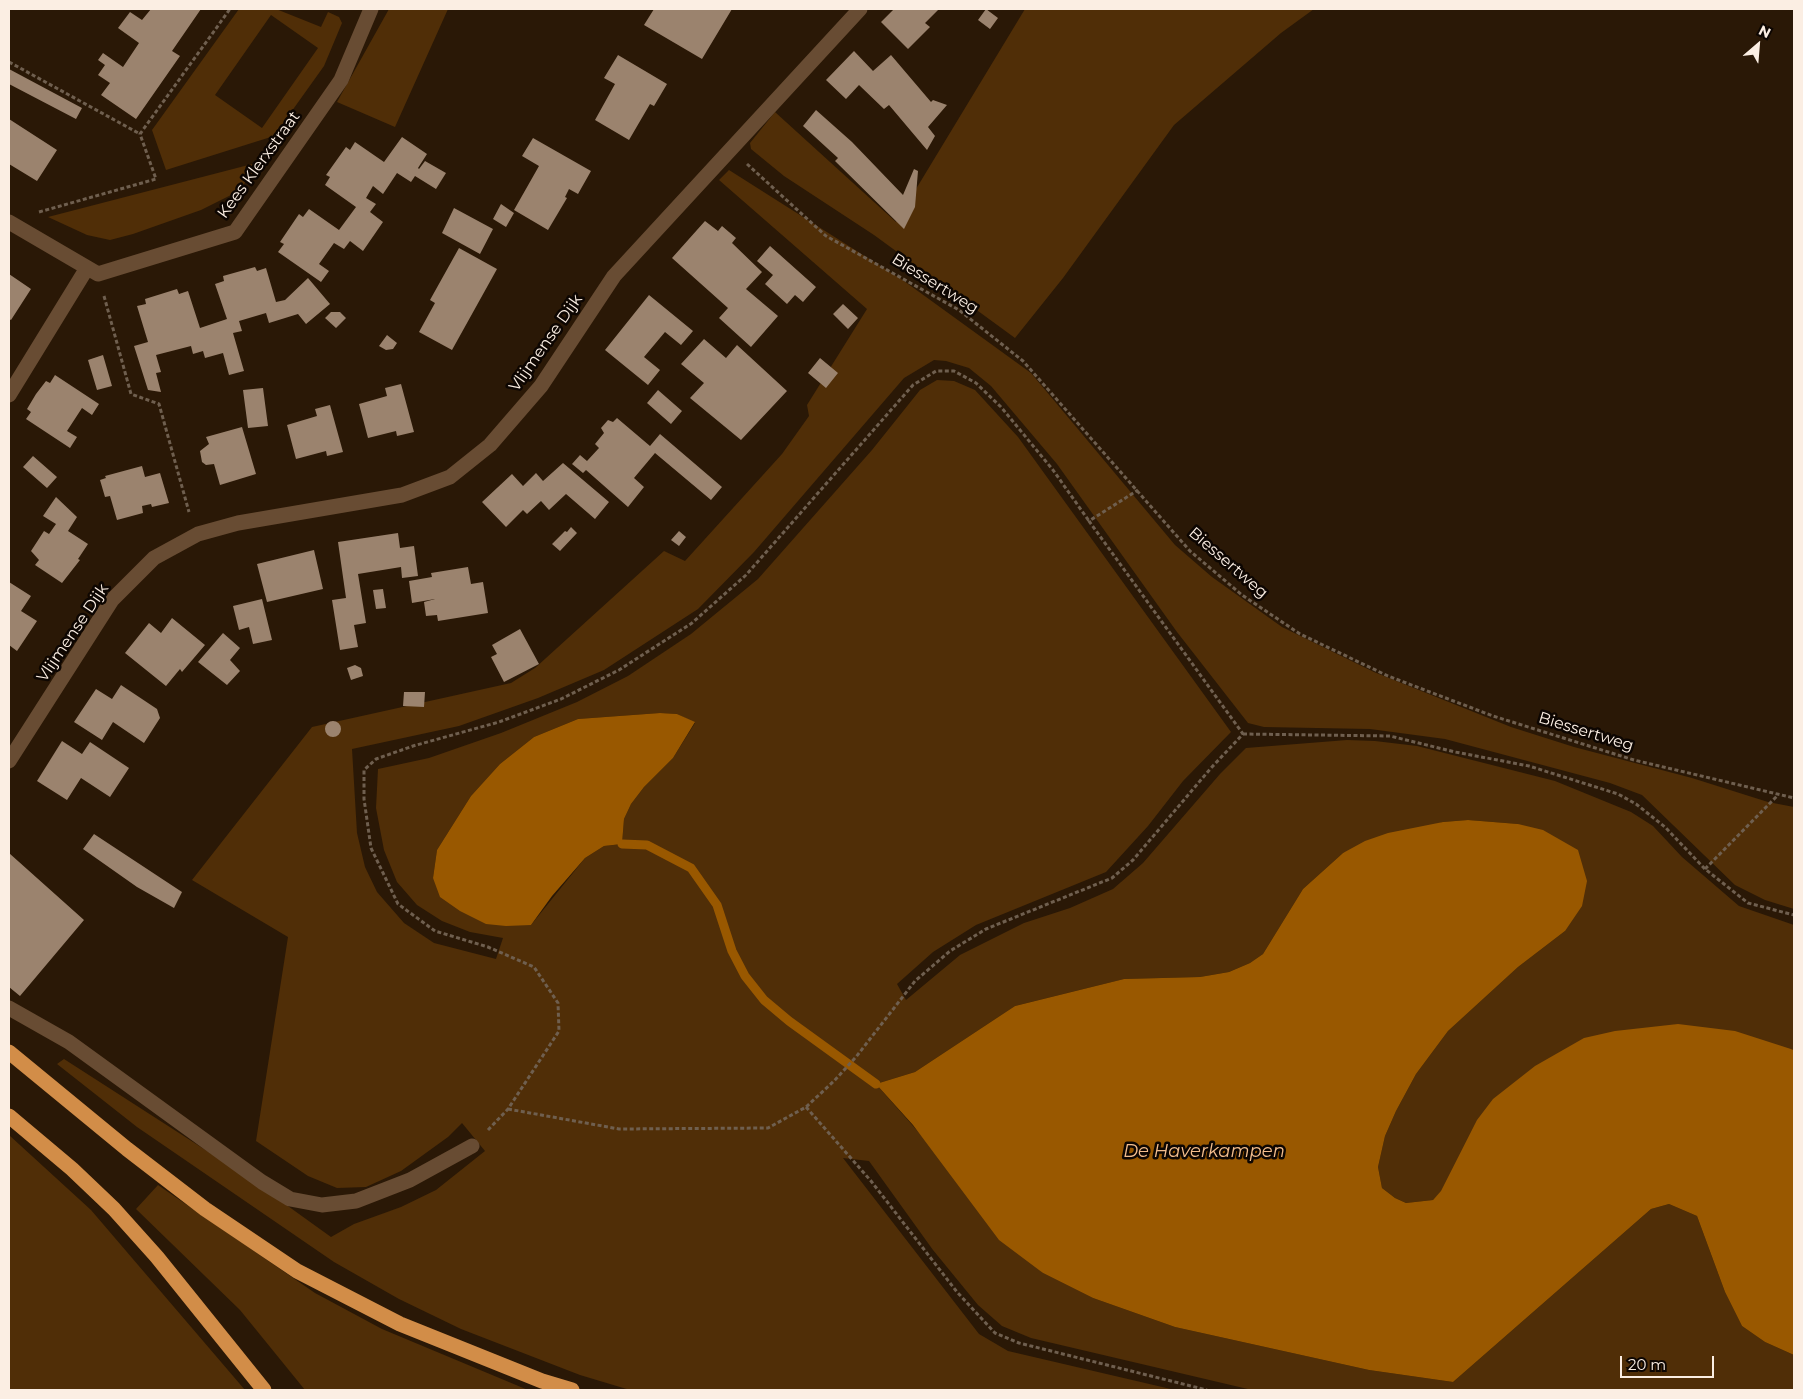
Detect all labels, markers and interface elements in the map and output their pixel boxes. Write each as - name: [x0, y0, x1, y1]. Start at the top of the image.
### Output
- north arrow: [1733, 20, 1783, 70]
- text: N: [1756, 21, 1774, 42]
- street label: Kees Klerxstraat: [214, 108, 304, 222]
- street label: Biessertweg: [888, 250, 982, 318]
- street label: Vlijmense Dijk: [505, 291, 587, 395]
- street label: Biessertweg: [1184, 523, 1272, 603]
- street label: Vlijmense Dijk: [33, 580, 113, 686]
- street label: Biessertweg: [1536, 708, 1636, 756]
- water label: De Haverkampen: [1123, 1141, 1285, 1163]
- scale bar: [1623, 1346, 1717, 1378]
- text: 20 m: [1628, 1355, 1666, 1374]

